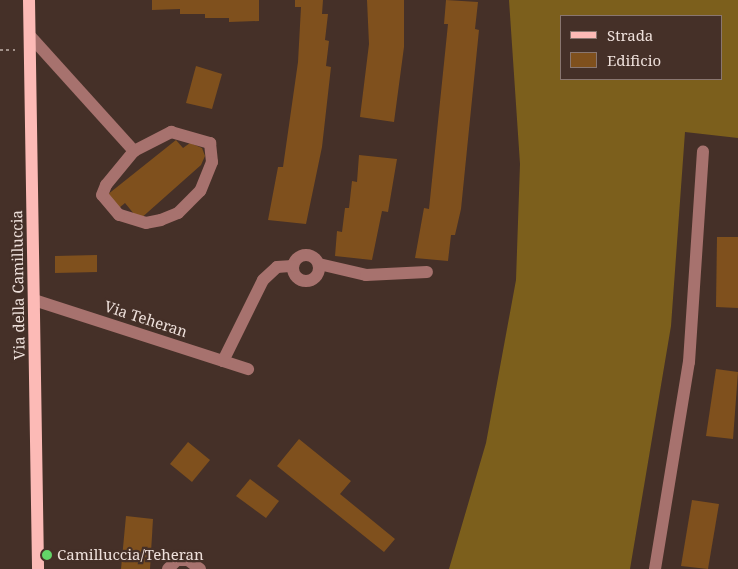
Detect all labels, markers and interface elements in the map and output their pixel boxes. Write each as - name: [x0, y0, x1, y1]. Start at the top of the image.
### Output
- legend: [560, 15, 723, 80]
- text: Strada: [607, 25, 653, 45]
- text: Edificio: [607, 50, 661, 70]
- street label: Via della Camilluccia: [8, 210, 28, 360]
- street label: Via Teheran: [102, 297, 190, 341]
- place label: Camilluccia/Teheran: [57, 546, 204, 564]
- marker: Camilluccia/Teheran: [41, 549, 53, 561]

